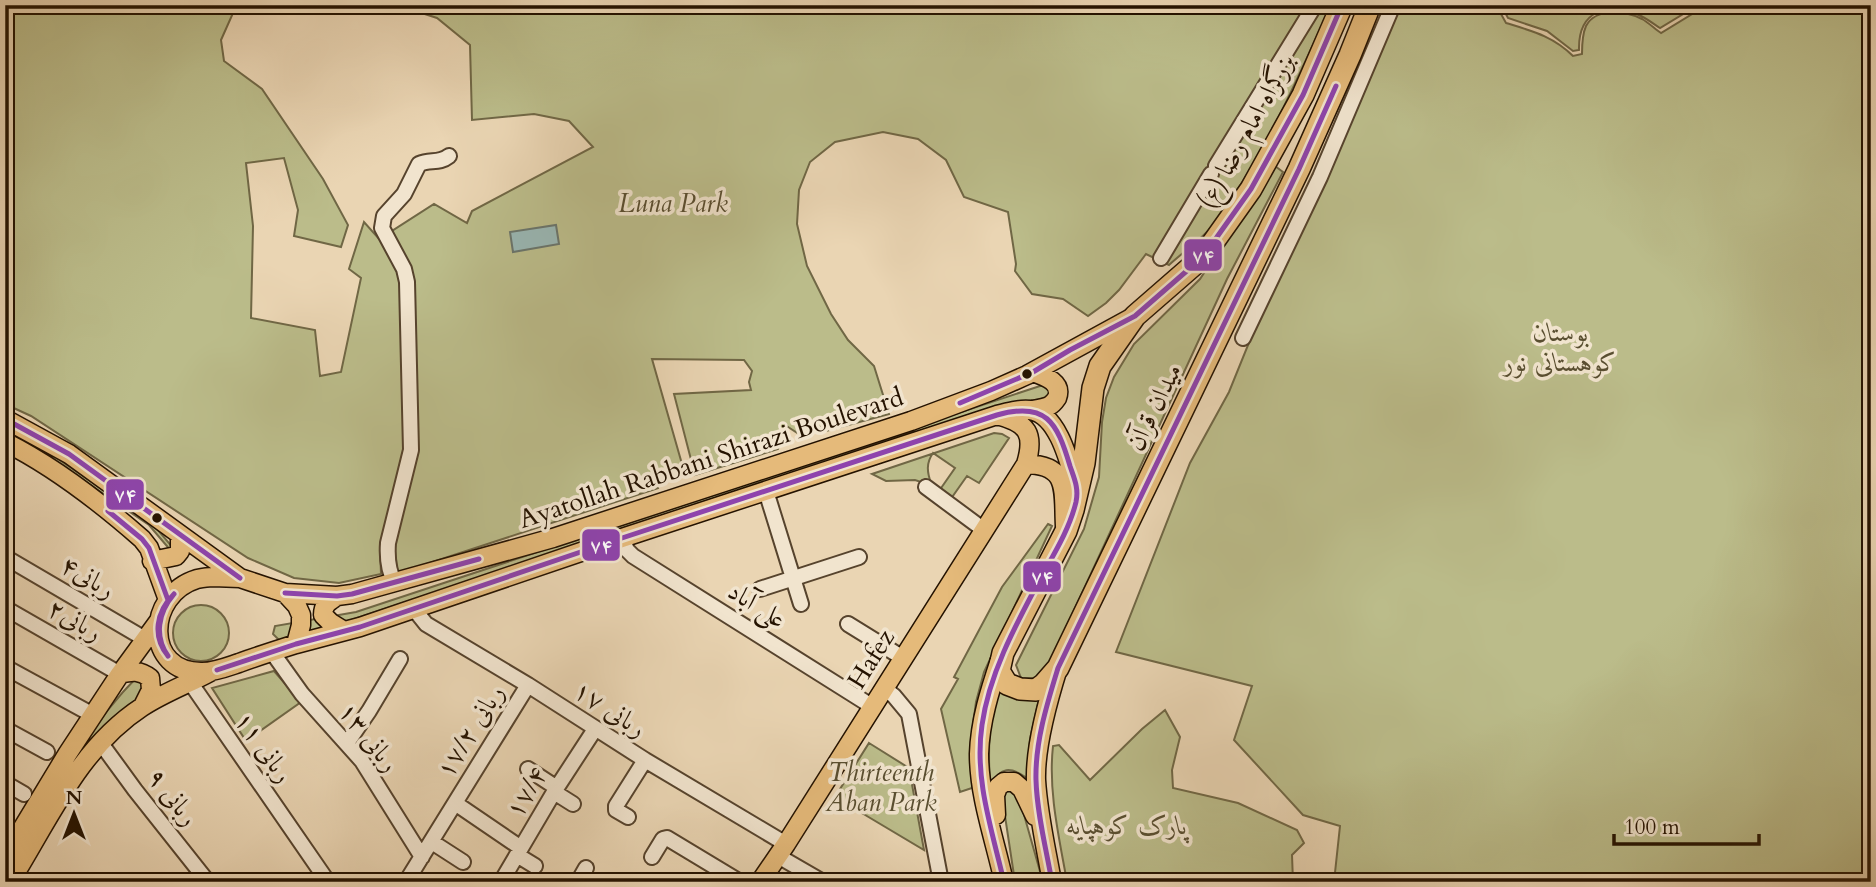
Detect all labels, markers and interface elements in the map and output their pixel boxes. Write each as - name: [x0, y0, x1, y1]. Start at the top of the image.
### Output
- street label: بزرگراه امام رضا (ع): [1189, 47, 1307, 217]
- park label: Luna Park: [618, 186, 728, 221]
- line badge: ۷۴: [1183, 238, 1223, 272]
- text: ۷۴: [1192, 243, 1214, 269]
- park label: بوستان کوهستانی نور: [1501, 315, 1619, 380]
- street label: میدان قرآن: [1118, 357, 1190, 457]
- unlabelled marker: [1020, 367, 1034, 381]
- street label: Ayatollah Rabbani Shirazi Boulevard: [514, 379, 908, 537]
- line badge: ۷۴: [105, 478, 145, 511]
- text: ۷۴: [114, 482, 136, 508]
- unlabelled marker: [150, 511, 164, 525]
- line badge: ۷۴: [581, 528, 621, 562]
- text: ۷۴: [590, 533, 612, 559]
- street label: ربانی۴: [54, 547, 122, 607]
- line badge: ۷۴: [1022, 560, 1062, 593]
- text: ۷۴: [1031, 564, 1053, 590]
- street label: علی آباد: [721, 574, 793, 637]
- street label: ربانی۲: [41, 590, 109, 650]
- street label: Hafez: [839, 622, 903, 696]
- street label: ربانی ۱۷: [567, 673, 653, 745]
- street label: ربانی ۱۷/۲: [428, 678, 512, 784]
- street label: ربانی ۱۳: [331, 695, 407, 779]
- street label: ربانی ۱۱: [227, 704, 301, 790]
- park label: Thirteenth Aban Park: [824, 755, 937, 820]
- street label: ۱۷/۴: [497, 760, 555, 824]
- street label: ربانی ۹: [139, 761, 207, 833]
- north arrow: [38, 778, 108, 848]
- text: N: [66, 785, 83, 811]
- scale bar: [1614, 803, 1759, 847]
- park label: پارک کوهپایه: [1067, 808, 1190, 844]
- text: 100 m: [1624, 813, 1680, 842]

